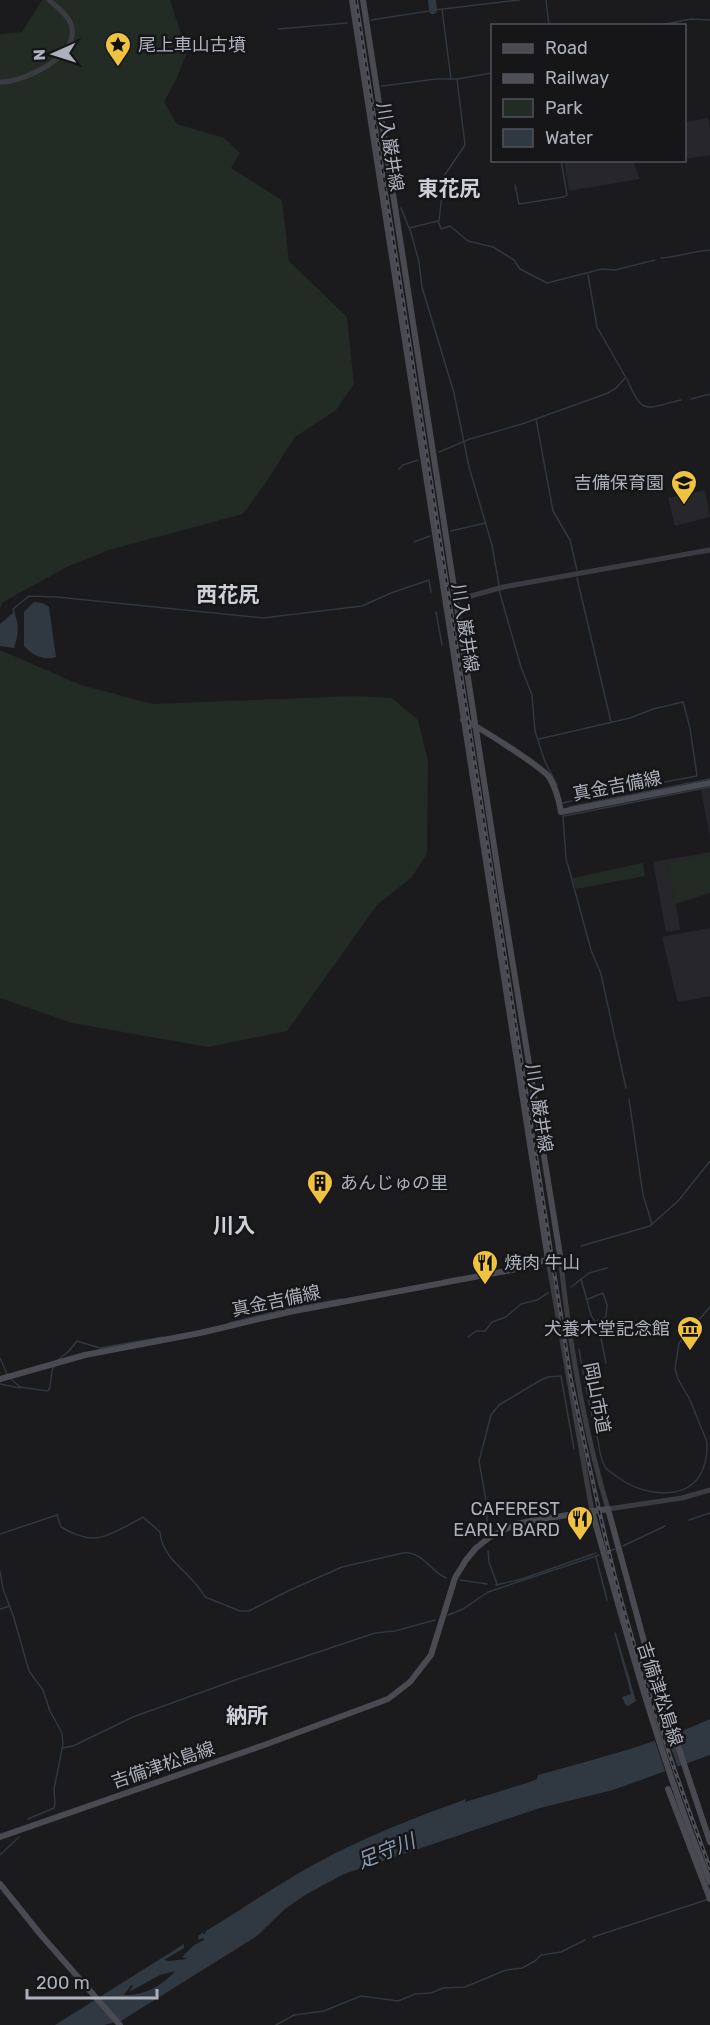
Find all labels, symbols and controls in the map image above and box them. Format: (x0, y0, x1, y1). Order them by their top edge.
north arrow (24, 24, 84, 84)
legend (491, 24, 686, 162)
place icon: 尾上車山古墳 (103, 30, 133, 68)
place label: 尾上車山古墳 (138, 34, 246, 56)
text: Road (545, 37, 588, 59)
text: N (30, 49, 49, 61)
text: Railway (545, 67, 609, 89)
text: Park (545, 97, 583, 119)
street label: 川入巌井線 (372, 101, 408, 193)
text: Water (545, 127, 593, 149)
district label: 東花尻 (418, 176, 481, 201)
school or university icon: 吉備保育園 (669, 468, 699, 506)
place label: 吉備保育園 (574, 472, 664, 494)
district label: 西花尻 (197, 582, 260, 607)
street label: 川入巌井線 (447, 582, 483, 674)
street label: 真金吉備線 (571, 767, 663, 805)
street label: 川入巌井線 (521, 1062, 557, 1154)
building icon: あんじゅの里 (305, 1168, 335, 1206)
place label: あんじゅの里 (340, 1172, 448, 1194)
district label: 川入 (213, 1213, 255, 1238)
restaurant icon: 焼肉 牛山 (470, 1248, 500, 1286)
place label: 焼肉 牛山 (504, 1252, 580, 1274)
street label: 真金吉備線 (230, 1281, 322, 1321)
museum icon: 犬養木堂記念館 (675, 1314, 705, 1352)
place label: 犬養木堂記念館 (544, 1318, 670, 1340)
street label: 岡山市道 (579, 1361, 615, 1435)
place label: CAFEREST EARLY BARD (453, 1498, 560, 1541)
restaurant icon: CAFEREST EARLY BARD (565, 1504, 595, 1542)
street label: 吉備津松島線 (633, 1639, 687, 1749)
district label: 納所 (226, 1703, 268, 1728)
street label: 吉備津松島線 (108, 1737, 218, 1793)
water label: 足守川 (354, 1828, 420, 1873)
scale bar (27, 1962, 158, 2000)
text: 200 m (36, 1972, 90, 1994)

